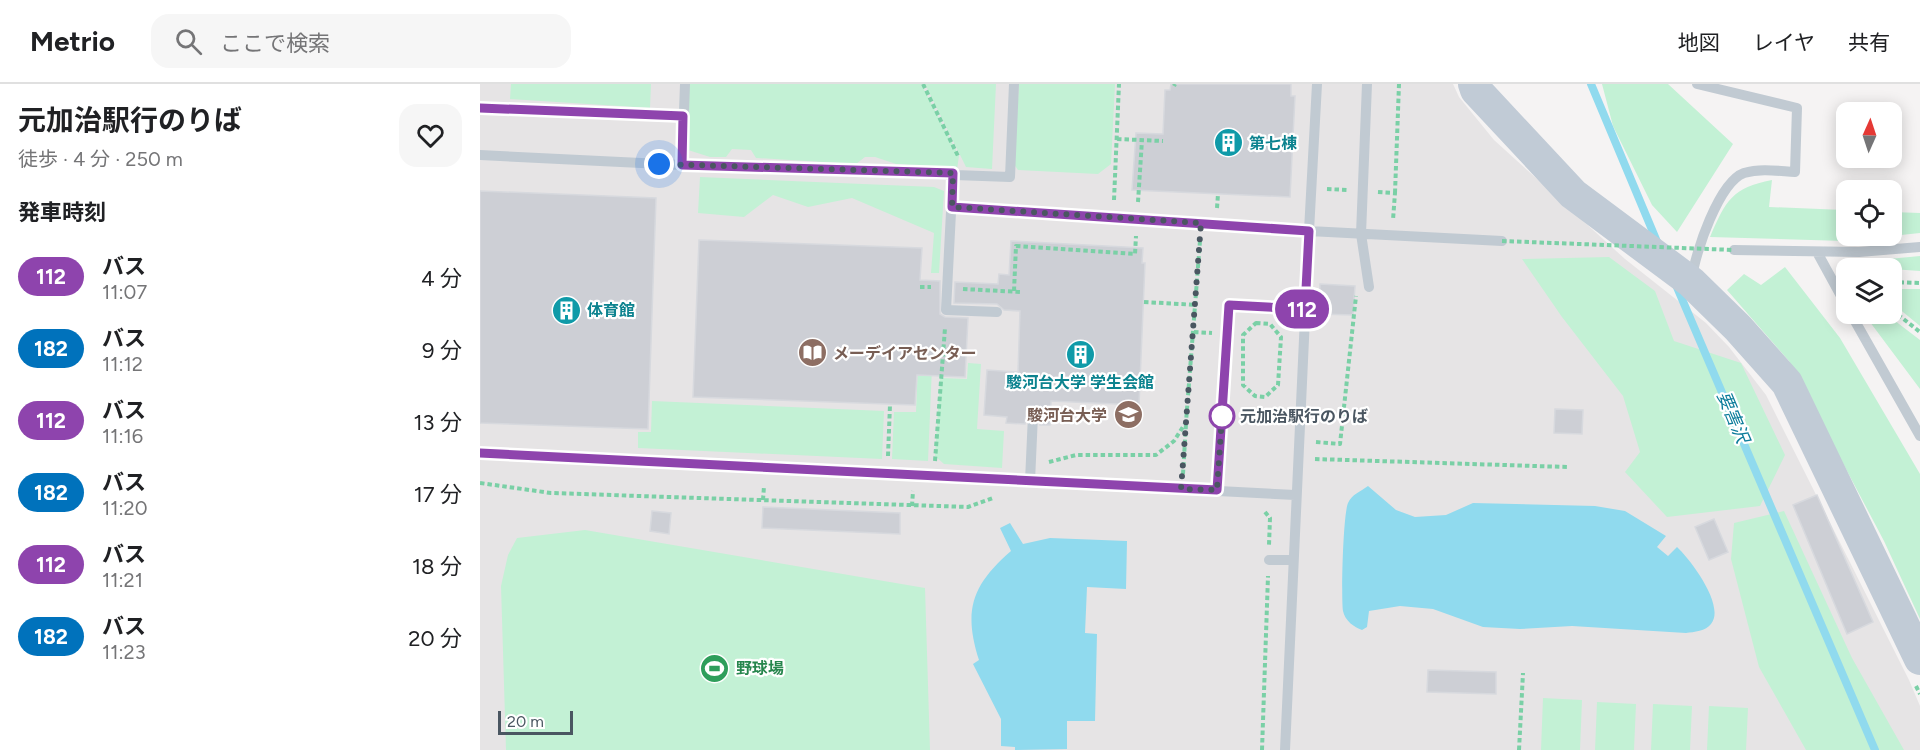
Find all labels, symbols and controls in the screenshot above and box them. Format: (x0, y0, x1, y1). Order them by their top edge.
search box (151, 14, 571, 68)
text: Metrio (30, 24, 115, 58)
icon: search (172, 25, 205, 58)
text: ここで検索 (220, 30, 330, 57)
text: 地図 (1678, 30, 1720, 55)
text: レイヤ (1753, 30, 1815, 55)
text: 共有 (1848, 30, 1890, 55)
north arrow (1836, 102, 1902, 168)
map controls (1836, 102, 1902, 324)
text: 元加治駅行のりば (18, 103, 242, 137)
button: heart (399, 104, 462, 167)
building icon: 第七棟 (1212, 127, 1244, 159)
place label: 第七棟 (1249, 134, 1297, 153)
text: 徒歩 · 4 分 · 250 m (18, 147, 183, 171)
your location (644, 149, 674, 179)
button: locate (1836, 180, 1902, 246)
text: 発車時刻 (18, 199, 106, 226)
text: バス (102, 253, 146, 280)
button: layers (1836, 258, 1902, 324)
text: 112 (36, 264, 66, 289)
text: 4 分 (421, 265, 462, 292)
text: 11:07 (102, 280, 147, 304)
line badge: 112 (1268, 290, 1336, 328)
building icon: 体育館 (550, 294, 582, 326)
text: 112 (1287, 297, 1317, 322)
place label: 体育館 (587, 301, 635, 320)
text: バス (102, 325, 146, 352)
text: 182 (34, 336, 68, 361)
text: 9 分 (422, 337, 462, 364)
library icon: メーデイアセンター (796, 337, 828, 369)
building icon: 駿河台大学 学生会館 (1064, 338, 1096, 370)
place label: メーデイアセンター (833, 344, 977, 363)
text: 11:12 (102, 352, 143, 376)
place label: 駿河台大学 学生会館 (1006, 373, 1154, 392)
water label: 要害沢 (1712, 388, 1754, 448)
text: バス (102, 397, 146, 424)
school or university icon: 駿河台大学 (1112, 399, 1144, 431)
marker: 元加治駅行のりば (1209, 403, 1235, 429)
place label: 駿河台大学 (1027, 406, 1107, 425)
place label: 元加治駅行のりば (1240, 407, 1368, 426)
text: 112 (36, 408, 66, 433)
text: 13 分 (414, 409, 462, 436)
text: 11:16 (102, 424, 143, 448)
text: バス (102, 469, 146, 496)
text: 182 (34, 480, 68, 505)
text: 17 分 (414, 481, 462, 508)
text: 11:20 (102, 496, 148, 520)
text: バス (102, 541, 146, 568)
text: 112 (36, 552, 66, 577)
text: 18 分 (412, 553, 462, 580)
text: 11:21 (102, 568, 143, 592)
text: バス (102, 613, 146, 640)
text: 182 (34, 624, 68, 649)
text: 20 分 (408, 625, 462, 652)
text: 11:23 (102, 640, 146, 664)
sports icon: 野球場 (699, 652, 731, 684)
place label: 野球場 (736, 659, 784, 678)
scale bar (498, 708, 573, 736)
text: 20 m (507, 712, 544, 731)

